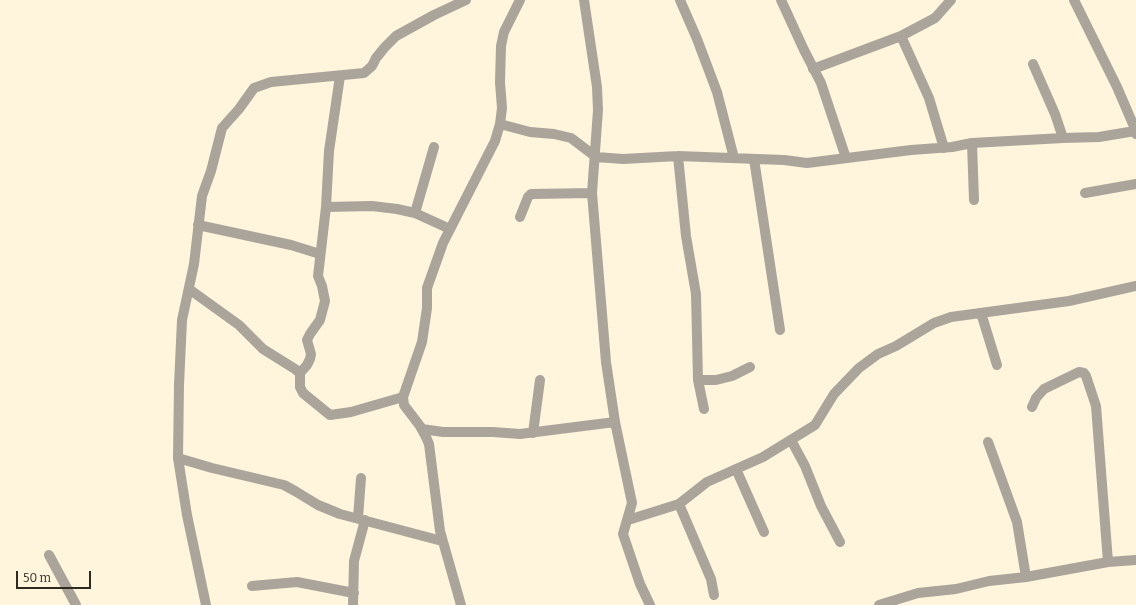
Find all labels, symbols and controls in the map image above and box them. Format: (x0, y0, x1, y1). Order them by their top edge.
scale bar (18, 563, 93, 589)
text: 50 m (23, 571, 51, 585)

